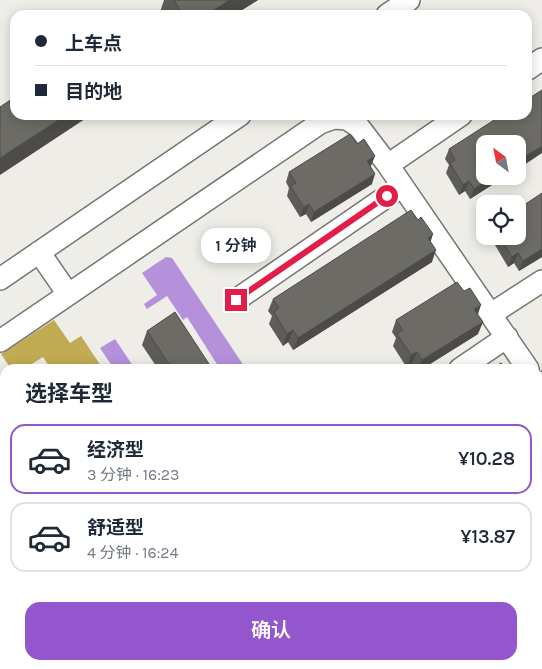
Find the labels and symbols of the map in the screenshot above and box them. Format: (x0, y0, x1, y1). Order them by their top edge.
north arrow (476, 135, 526, 185)
route start (376, 185, 398, 207)
callout: 1 分钟 (201, 228, 271, 262)
route end (225, 289, 247, 311)

